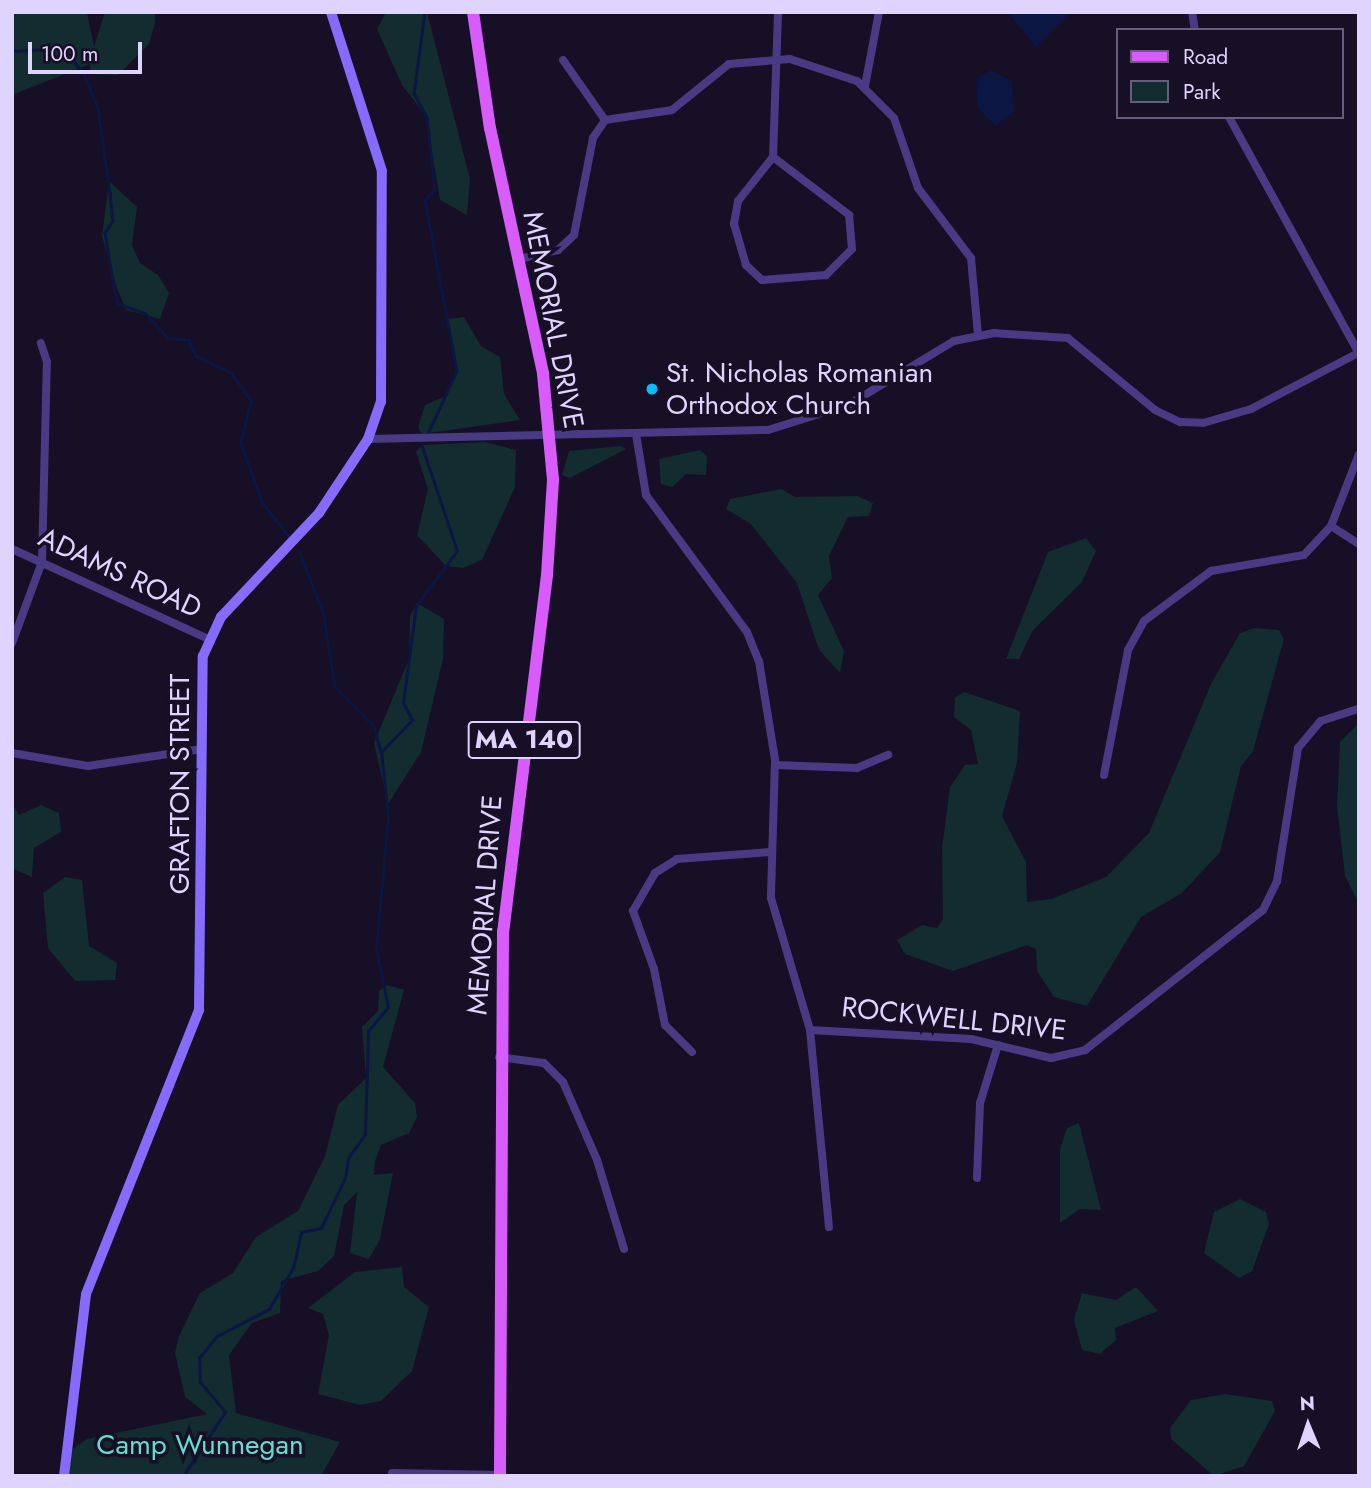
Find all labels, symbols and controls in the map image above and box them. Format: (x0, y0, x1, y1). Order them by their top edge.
scale bar (32, 28, 145, 72)
legend (1116, 28, 1343, 119)
text: 100 m (41, 39, 98, 69)
text: Road (1183, 42, 1228, 72)
text: Park (1183, 77, 1220, 107)
street label: MEMORIAL DRIVE (515, 209, 591, 431)
place label: St. Nicholas Romanian Orthodox Church (666, 356, 933, 422)
marker: St. Nicholas Romanian Orthodox Church (644, 381, 660, 397)
street label: ADAMS ROAD (33, 521, 207, 625)
street label: GRAFTON STREET (163, 674, 197, 894)
road number: MA 140 (466, 718, 582, 762)
street label: MEMORIAL DRIVE (461, 794, 509, 1016)
street label: ROCKWELL DRIVE (840, 990, 1068, 1048)
north arrow (1273, 1390, 1343, 1460)
text: N (1299, 1390, 1315, 1417)
park label: Camp Wunnegan (96, 1428, 304, 1462)

